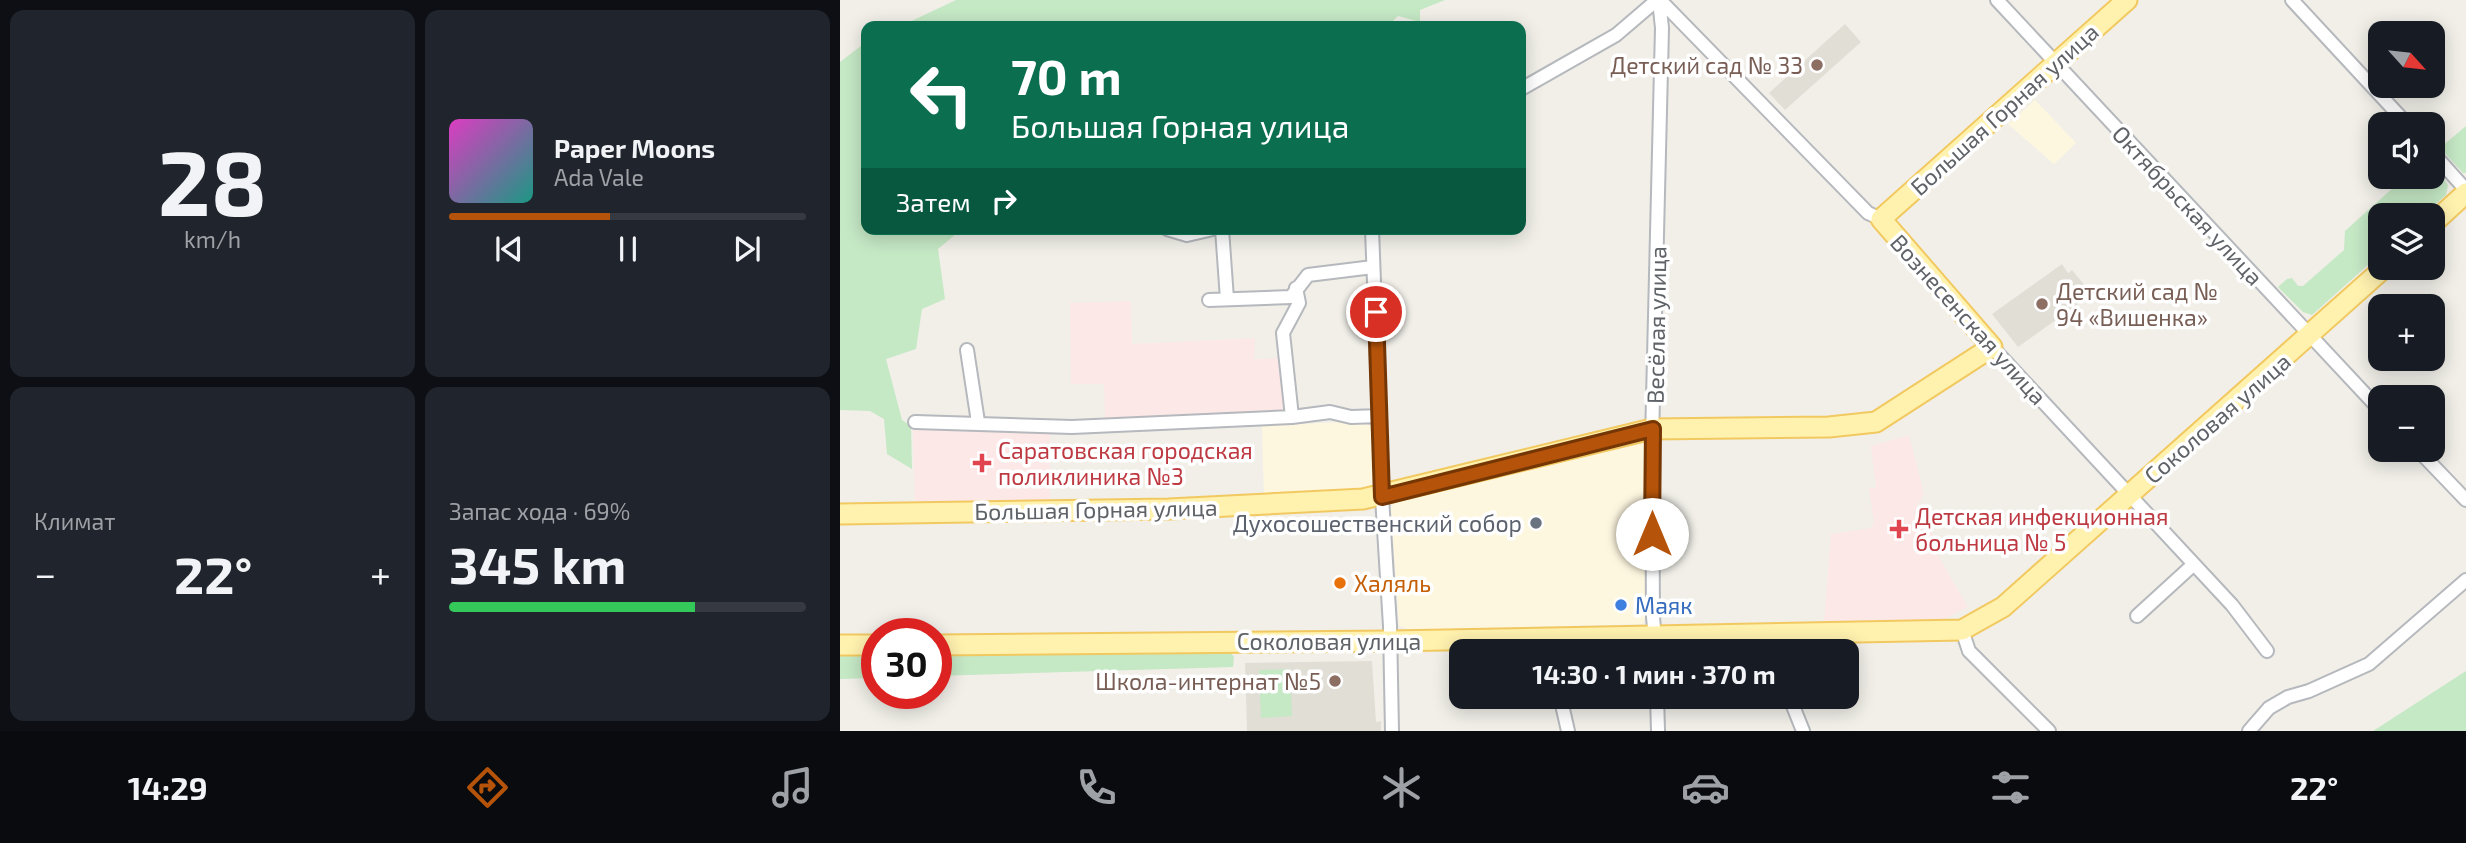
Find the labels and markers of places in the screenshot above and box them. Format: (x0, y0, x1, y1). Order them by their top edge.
place label: Детский сад № 33 (1610, 51, 1803, 79)
marker: Детский сад № 33 (1809, 57, 1825, 73)
place label: Детский сад № 94 «Вишенка» (2056, 277, 2218, 331)
pin (1346, 282, 1406, 342)
marker: Детский сад № 94 «Вишенка» (2034, 296, 2050, 312)
place label: Саратовская городская поликлиника №3 (998, 436, 1253, 490)
marker: Саратовская городская поликлиника №3 (972, 453, 992, 473)
place label: Детская инфекционная больница № 5 (1915, 502, 2168, 556)
place label: Духосошественский собор (1233, 509, 1522, 538)
marker: Духосошественский собор (1528, 515, 1544, 531)
marker: Детская инфекционная больница № 5 (1889, 519, 1909, 539)
place label: Халяль (1354, 569, 1431, 597)
marker: Халяль (1332, 575, 1348, 591)
place label: Маяк (1635, 591, 1693, 619)
marker: Маяк (1613, 597, 1629, 613)
place label: Школа-интернат №5 (1095, 667, 1321, 695)
marker: Школа-интернат №5 (1327, 673, 1343, 689)

